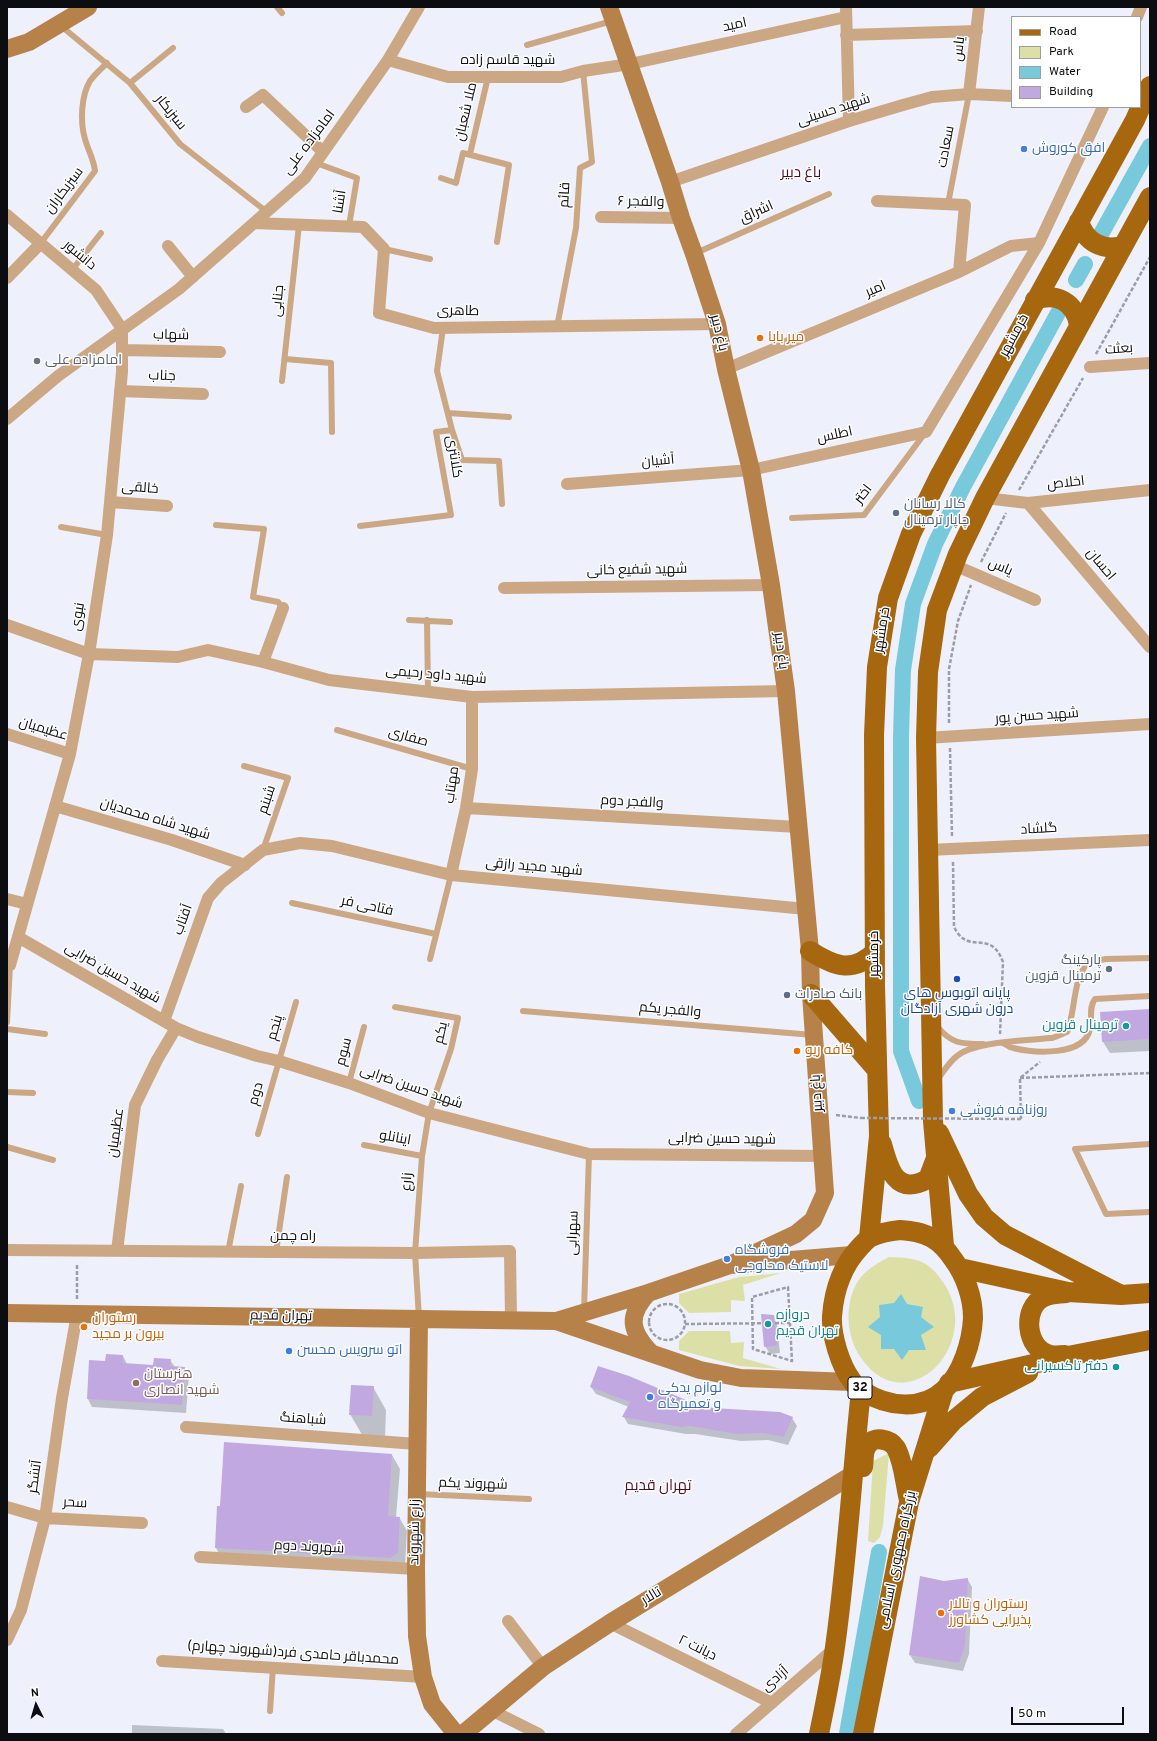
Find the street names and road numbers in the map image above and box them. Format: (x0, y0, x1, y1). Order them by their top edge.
street label: امید (721, 15, 749, 37)
street label: یاس (950, 36, 970, 62)
street label: شهید قاسم زاده (461, 53, 555, 69)
street label: ملا شعبان (452, 81, 482, 143)
street label: شهید حسینی (795, 91, 873, 131)
street label: سبزیکار (151, 92, 189, 134)
street label: امامزاده علی (280, 107, 340, 179)
street label: سعادت (935, 125, 959, 169)
street label: سبزیکاران (42, 164, 88, 218)
street label: قائم (557, 182, 575, 208)
street label: آشنا (331, 189, 351, 215)
street label: والفجر ۶ (617, 194, 665, 212)
street label: اشراق (738, 198, 776, 228)
street label: دانشور (59, 237, 99, 275)
street label: امیر (863, 278, 889, 302)
street label: جنابی (269, 284, 289, 318)
street label: طاهری (437, 303, 479, 321)
street label: خرمشهر (997, 312, 1033, 360)
street label: باغ دبیر (705, 313, 731, 353)
street label: شهاب (153, 327, 189, 345)
street label: بعثت (1104, 341, 1134, 359)
street label: جناب (148, 368, 176, 386)
street label: اطلس (816, 424, 854, 448)
street label: کلانتری (441, 435, 465, 479)
street label: آشیان (641, 452, 675, 472)
street label: اخلاص (1046, 474, 1086, 494)
street label: خالقی (121, 479, 159, 499)
street label: اختر (851, 482, 877, 508)
street label: احسان (1082, 545, 1118, 585)
street label: یاس (985, 555, 1015, 581)
street label: شهید شفیع خانی (587, 562, 687, 580)
street label: نبوی (68, 602, 90, 632)
street label: خرمشهر (871, 606, 895, 654)
street label: باغ دبیر (769, 631, 791, 671)
street label: شهید داود رحیمی (385, 663, 487, 689)
street label: شهید حسن پور (995, 706, 1079, 728)
street label: عظیمیان (17, 715, 69, 745)
street label: صفاری (386, 724, 430, 752)
street label: مهتاب (442, 765, 464, 805)
street label: شبنم (255, 784, 281, 816)
street label: والفجر دوم (600, 793, 664, 813)
street label: شهید شاه محمدیان (98, 795, 212, 845)
street label: گلشاد (1020, 821, 1058, 839)
street label: شهید مجید رازقی (485, 855, 583, 881)
street label: فتاحی فر (339, 893, 395, 921)
street label: آفتاب (171, 902, 197, 938)
street label: خرمشهر (867, 931, 883, 977)
street label: شهید حسین ضرابی (61, 940, 163, 1008)
street label: والفجر یکم (638, 1000, 702, 1022)
street label: پنجم (264, 1013, 288, 1043)
street label: یکم (431, 1020, 453, 1046)
street label: سوم (333, 1036, 357, 1068)
street label: شهید حسین ضرابی (357, 1063, 465, 1113)
street label: باغ دبیر (808, 1074, 828, 1112)
street label: دوم (246, 1081, 268, 1107)
street label: عظیمیان (105, 1107, 129, 1159)
street label: اینانلو (378, 1128, 412, 1150)
street label: شهید حسین ضرابی (668, 1131, 776, 1149)
street label: زارع (399, 1172, 417, 1192)
street label: سهرابی (565, 1210, 583, 1256)
street label: راه چمن (270, 1229, 316, 1245)
street label: تهران قدیم (250, 1308, 312, 1326)
road number: 32 (848, 1377, 872, 1399)
street label: شباهنگ (279, 1410, 327, 1430)
street label: آتشگر (25, 1459, 47, 1495)
street label: شهروند یکم (438, 1475, 508, 1495)
street label: بزرگراه جمهوری اسلامی (875, 1489, 921, 1631)
street label: سحر (62, 1495, 88, 1513)
street label: زارع شهروند (407, 1499, 425, 1565)
street label: شهروند دوم (273, 1538, 345, 1558)
street label: تالار (639, 1585, 665, 1609)
street label: دیانت ۲ (675, 1633, 719, 1665)
street label: محمدباقر حامدی فرد(شهروند چهارم) (187, 1638, 399, 1670)
street label: آزادی (759, 1664, 793, 1696)

